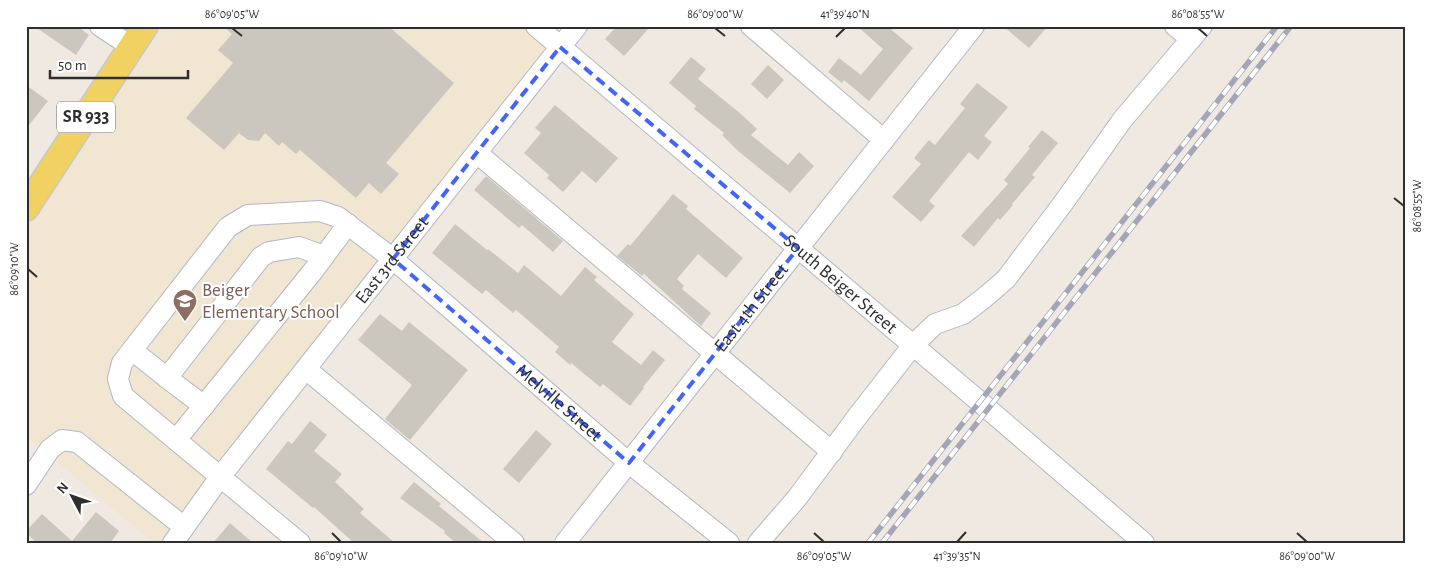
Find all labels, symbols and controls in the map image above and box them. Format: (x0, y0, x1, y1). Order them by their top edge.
text: 86°09'05"W (205, 8, 259, 20)
text: 86°09'00"W (687, 8, 743, 20)
text: 41°39'40"N (820, 8, 870, 20)
text: 86°08'55"W (1171, 8, 1225, 20)
scale bar (50, 48, 188, 80)
text: 50 m (58, 58, 87, 73)
road number: SR 933 (57, 101, 115, 132)
text: 86°08'55"W (1411, 179, 1423, 233)
street label: East 3rd Street (352, 213, 432, 307)
street label: South Beiger Street (780, 231, 901, 337)
text: 86°09'10"W (8, 242, 20, 296)
street label: East 4th Street (711, 260, 792, 355)
place label: Beiger Elementary School (202, 281, 340, 322)
school or university icon: Beiger Elementary School (172, 288, 198, 322)
street label: Melville Street (513, 361, 606, 445)
north arrow (48, 472, 98, 522)
text: N (54, 480, 71, 496)
text: 86°09'10"W (314, 550, 368, 562)
text: 86°09'05"W (797, 550, 851, 562)
text: 41°39'35"N (933, 550, 981, 562)
text: 86°09'00"W (1279, 550, 1335, 562)

